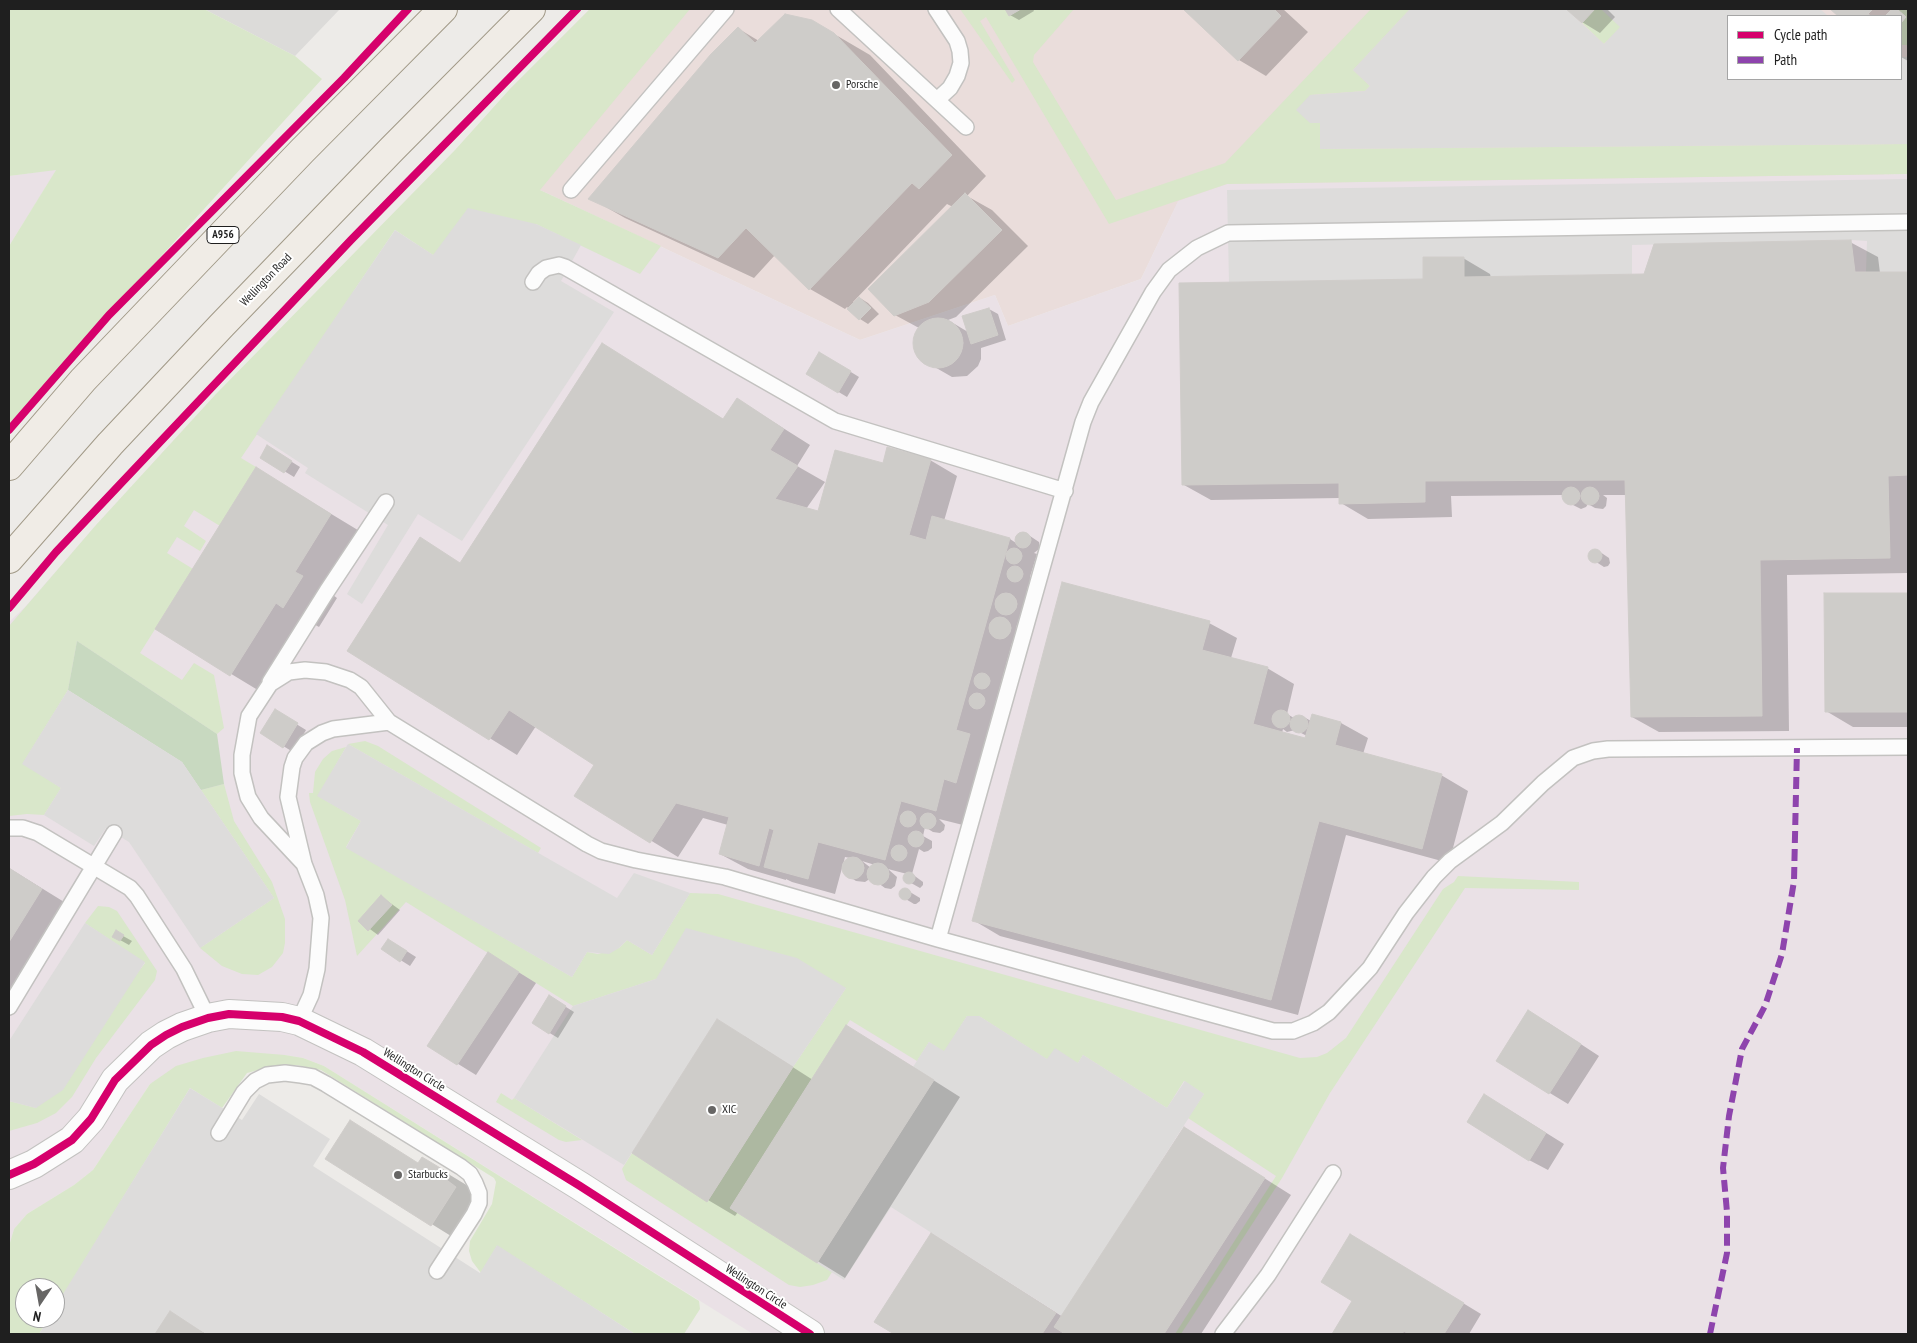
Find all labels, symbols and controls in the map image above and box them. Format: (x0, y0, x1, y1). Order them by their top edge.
legend (1727, 15, 1902, 80)
text: Cycle path (1774, 25, 1827, 44)
text: Path (1774, 50, 1797, 69)
place label: Porsche (846, 78, 878, 92)
marker: Porsche (830, 79, 842, 91)
road number: A956 (207, 226, 239, 244)
street label: Wellington Road (237, 251, 295, 309)
street label: Wellington Circle (380, 1045, 448, 1095)
place label: XIC (722, 1103, 736, 1117)
marker: XIC (706, 1104, 718, 1116)
place label: Starbucks (408, 1168, 448, 1182)
marker: Starbucks (392, 1169, 404, 1181)
street label: Wellington Circle (722, 1262, 790, 1312)
north arrow (15, 1278, 65, 1328)
text: N (32, 1307, 43, 1326)

